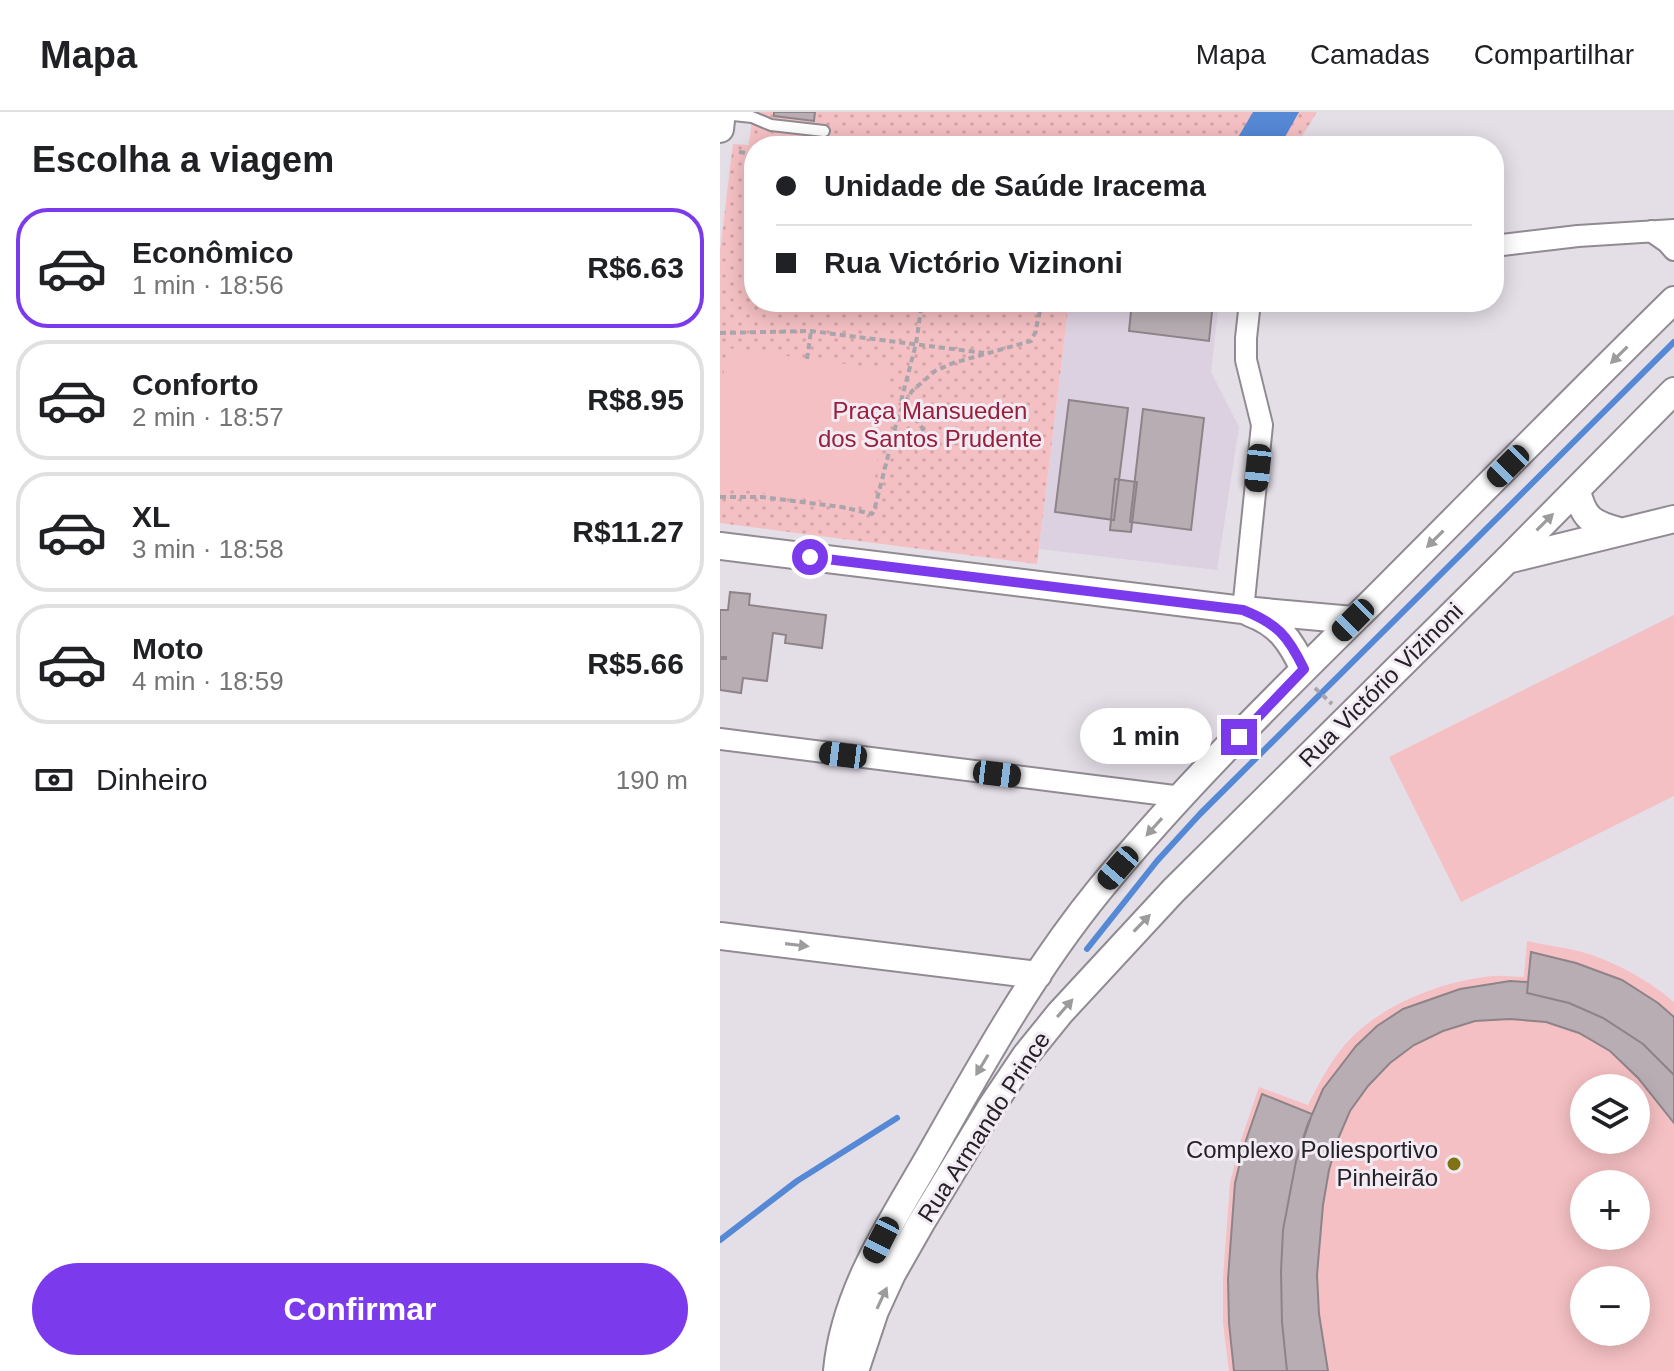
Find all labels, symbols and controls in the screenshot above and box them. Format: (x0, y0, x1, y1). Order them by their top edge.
text: Mapa (40, 34, 137, 76)
text: Mapa (1196, 39, 1266, 70)
text: Camadas (1310, 39, 1430, 70)
text: Compartilhar (1474, 39, 1634, 70)
text: Escolha a viagem (32, 139, 334, 180)
text: Unidade de Saúde Iracema (824, 169, 1206, 202)
icon: car (36, 232, 108, 304)
text: Econômico (132, 236, 294, 269)
text: Rua Victório Vizinoni (824, 246, 1123, 279)
text: R$6.63 (587, 251, 684, 284)
text: 1 min · 18:56 (132, 270, 284, 300)
one-way arrow (1610, 345, 1629, 364)
icon: car (36, 364, 108, 436)
text: Conforto (132, 368, 259, 401)
text: R$8.95 (587, 383, 684, 416)
park label: Praça Mansueden dos Santos Prudente (818, 397, 1042, 452)
text: 2 min · 18:57 (132, 402, 284, 432)
car (1483, 441, 1533, 491)
car (1244, 443, 1272, 493)
icon: car (36, 496, 108, 568)
text: XL (132, 500, 170, 533)
one-way arrow (1535, 513, 1554, 532)
text: R$11.27 (572, 515, 684, 548)
one-way arrow (1426, 529, 1445, 548)
text: 3 min · 18:58 (132, 534, 284, 564)
route start (792, 539, 828, 575)
car (1328, 595, 1378, 645)
street label: Rua Victório Vizinoni (1293, 597, 1468, 772)
icon: car (36, 628, 108, 700)
text: Moto (132, 632, 204, 665)
text: R$5.66 (587, 647, 684, 680)
text: 4 min · 18:59 (132, 666, 284, 696)
callout: 1 min (1079, 709, 1211, 765)
route end (1221, 719, 1257, 755)
text: 1 min (1112, 721, 1180, 751)
car (818, 740, 868, 770)
icon: cash (32, 758, 76, 802)
car (972, 759, 1022, 789)
text: Dinheiro (96, 763, 208, 796)
text: 190 m (616, 765, 688, 795)
one-way arrow (1145, 818, 1163, 837)
car (1093, 842, 1143, 894)
one-way arrow (1133, 914, 1151, 933)
one-way arrow (785, 939, 810, 952)
one-way arrow (1056, 998, 1073, 1018)
street label: Rua Armando Prince (912, 1027, 1055, 1227)
one-way arrow (975, 1054, 989, 1076)
map controls (1570, 1074, 1650, 1346)
button: layers (1570, 1074, 1650, 1154)
place label: Complexo Poliesportivo Pinheirão (1186, 1136, 1438, 1191)
marker: Complexo Poliesportivo Pinheirão (1445, 1155, 1463, 1173)
button: + (1570, 1170, 1650, 1250)
car (859, 1213, 903, 1267)
button: Confirmar (32, 1263, 688, 1355)
button: − (1570, 1266, 1650, 1346)
one-way arrow (875, 1286, 888, 1309)

